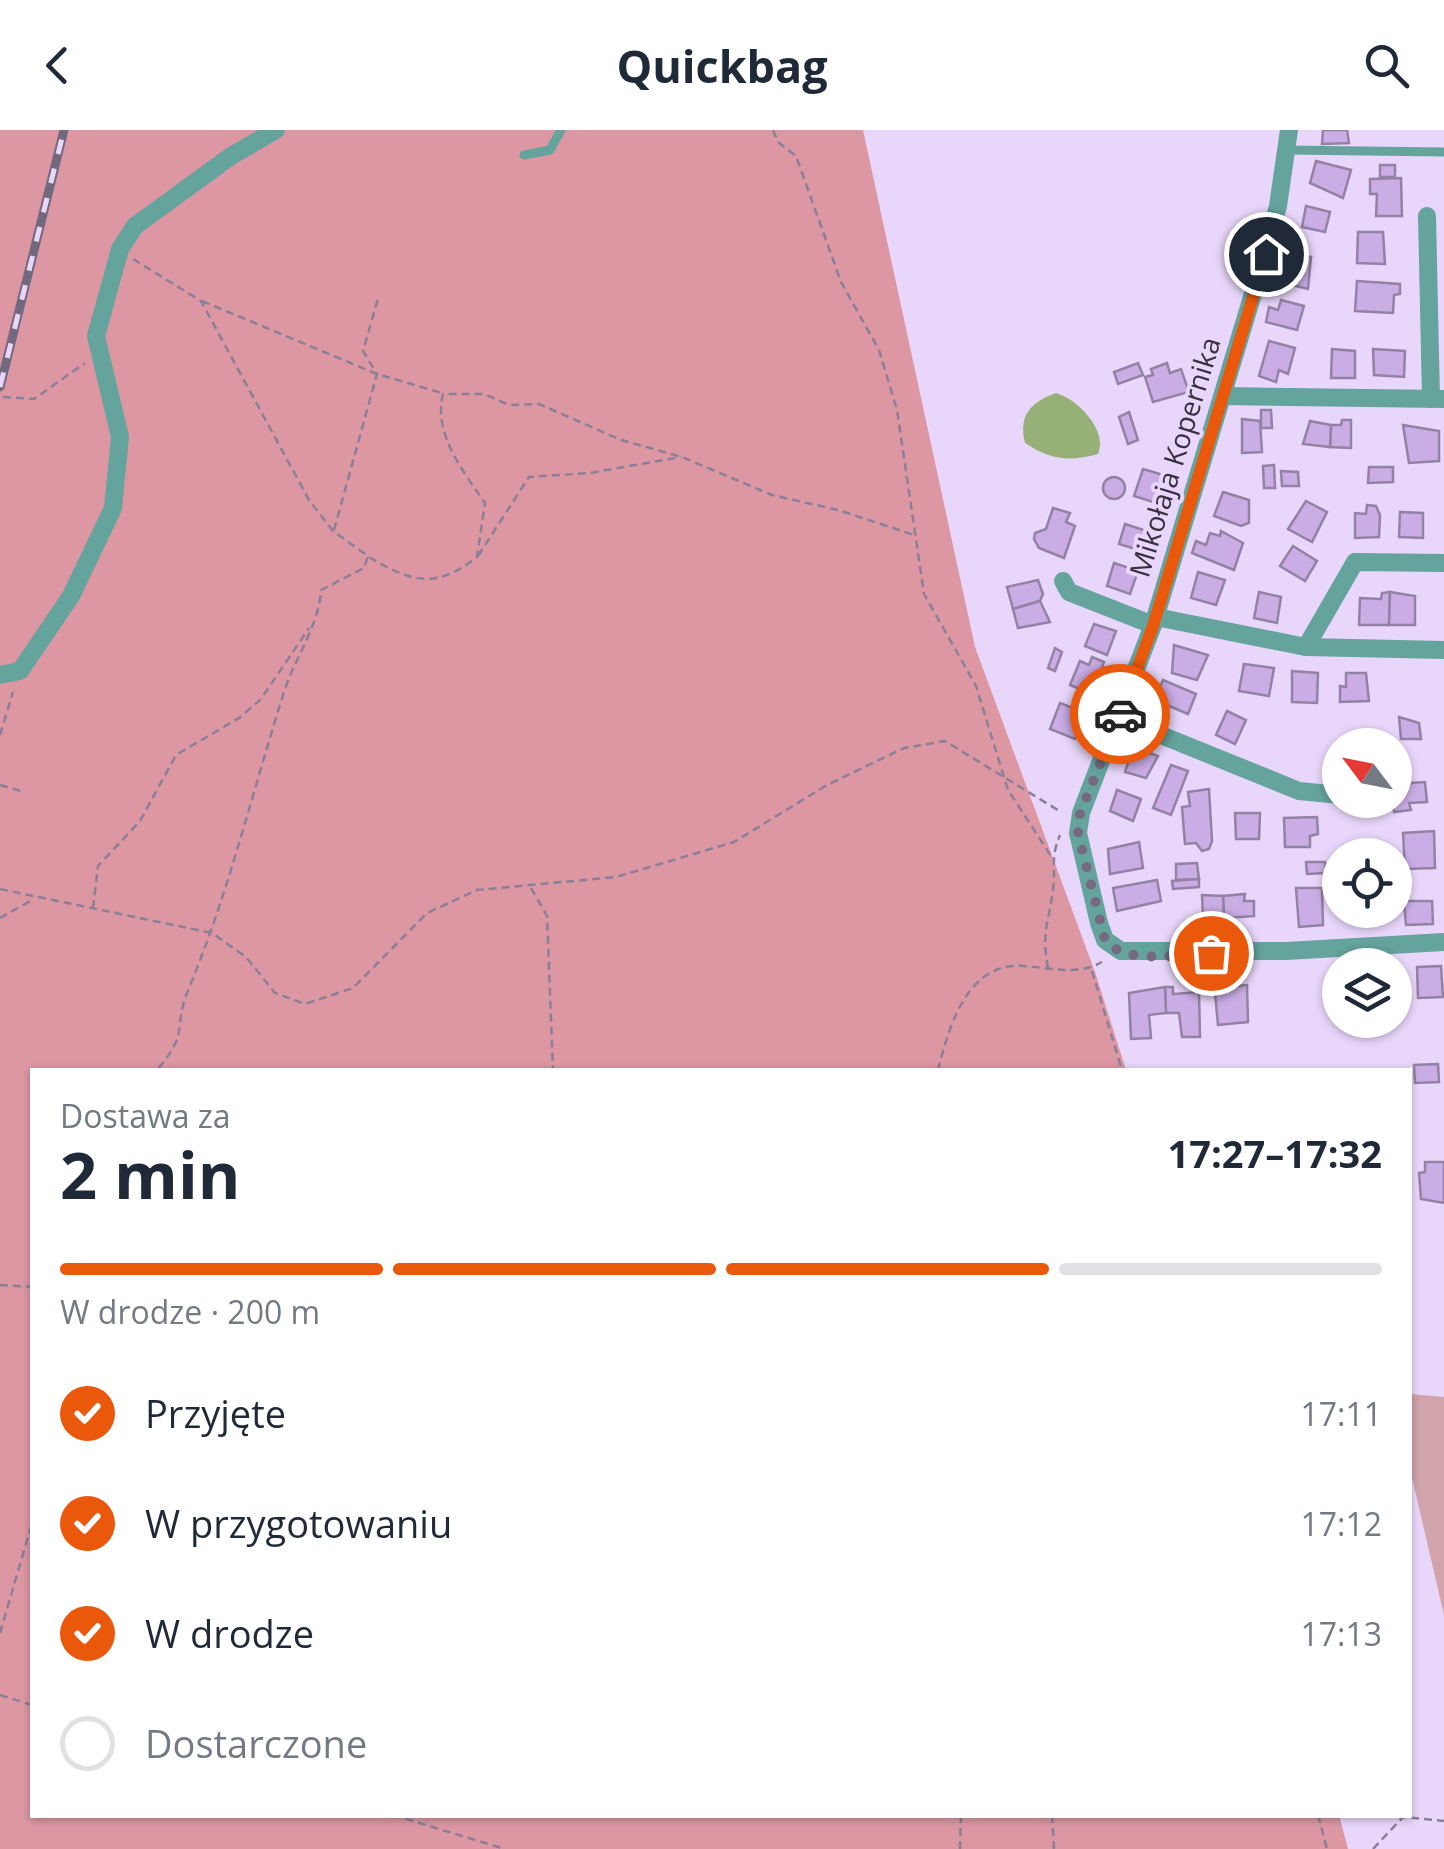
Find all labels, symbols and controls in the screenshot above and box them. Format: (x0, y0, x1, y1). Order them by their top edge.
text: Quickbag (616, 35, 828, 96)
icon: back (30, 38, 85, 93)
icon: search (1359, 38, 1414, 93)
pin (1224, 212, 1309, 297)
icon: home (1239, 227, 1294, 282)
street label: Mikołaja Kopernika (1119, 332, 1229, 581)
courier (1070, 664, 1170, 764)
icon: car (1093, 687, 1148, 742)
north arrow (1322, 728, 1412, 818)
map controls (1322, 728, 1412, 1038)
button: locate (1322, 838, 1412, 928)
pin (1169, 911, 1254, 996)
icon: bag (1184, 926, 1239, 981)
button: layers (1322, 948, 1412, 1038)
text: Dostawa za (60, 1094, 231, 1137)
text: 17:27–17:32 (1168, 1127, 1382, 1179)
text: 2 min (60, 1130, 240, 1218)
text: W drodze · 200 m (60, 1290, 320, 1333)
icon: check (60, 1386, 115, 1441)
text: Przyjęte (145, 1387, 286, 1439)
text: 17:11 (1300, 1392, 1382, 1435)
icon: check (60, 1496, 115, 1551)
text: W przygotowaniu (145, 1497, 452, 1549)
text: 17:12 (1300, 1502, 1382, 1545)
icon: check (60, 1606, 115, 1661)
text: W drodze (145, 1607, 314, 1659)
text: 17:13 (1300, 1612, 1382, 1655)
text: Dostarczone (145, 1717, 367, 1769)

